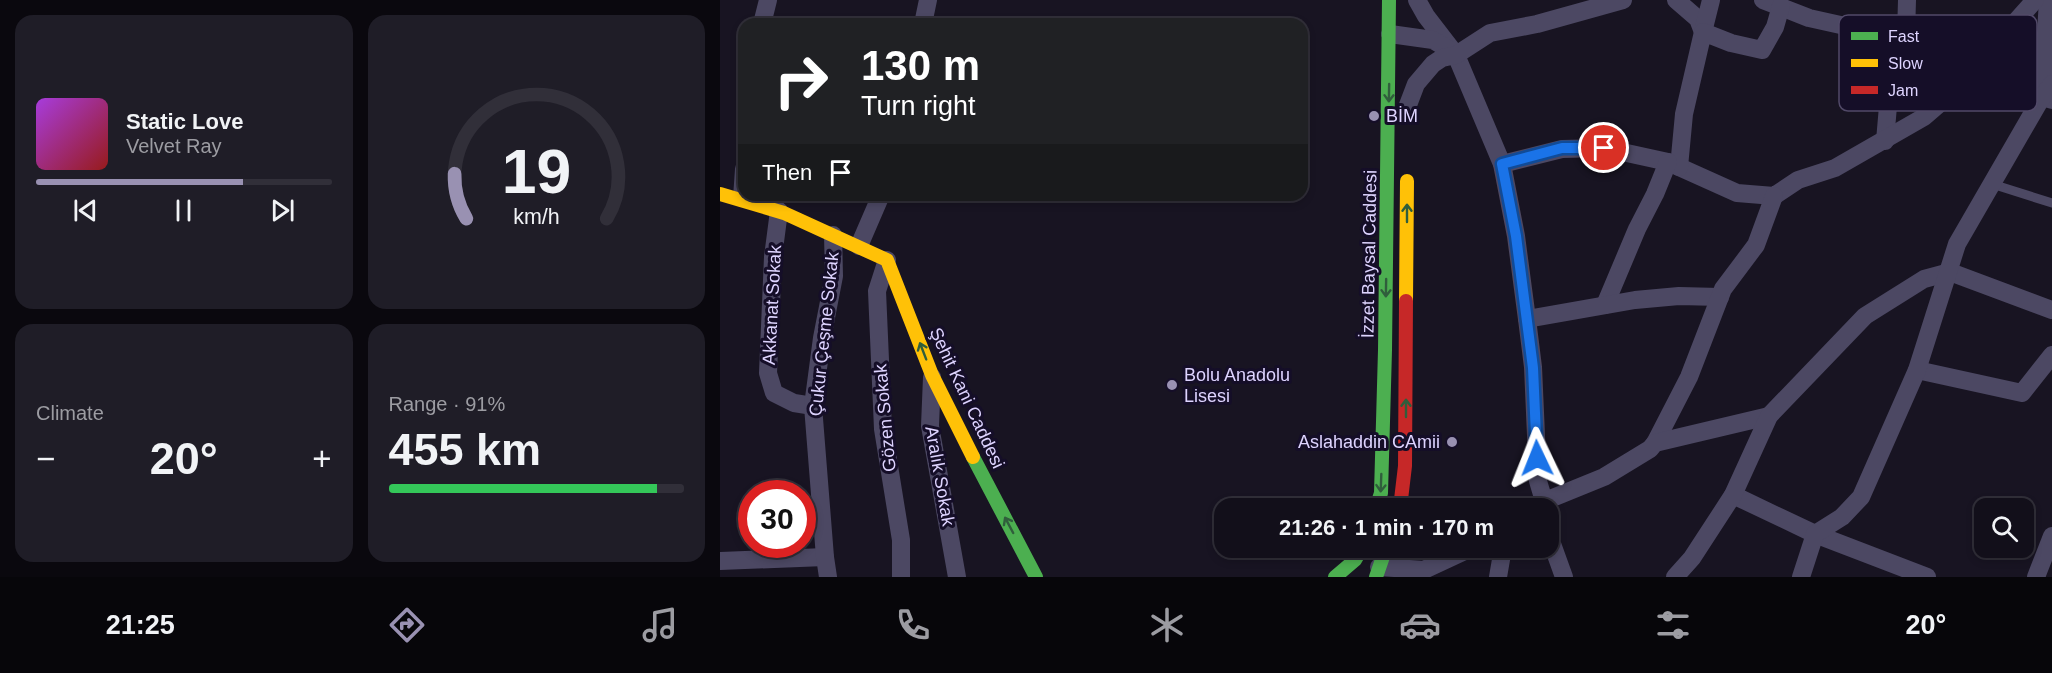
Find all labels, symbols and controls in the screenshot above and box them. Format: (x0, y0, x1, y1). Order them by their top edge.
legend (1839, 15, 2037, 111)
text: Fast (1888, 28, 1920, 45)
icon: right (762, 42, 840, 120)
text: 130 m (861, 42, 980, 89)
text: Slow (1888, 55, 1923, 72)
one-way arrow (1383, 82, 1395, 102)
text: Jam (1888, 82, 1918, 99)
text: Turn right (861, 91, 976, 121)
place label: BİM (1386, 106, 1418, 126)
text: Static Love (126, 109, 243, 134)
marker: BİM (1367, 109, 1381, 123)
pin (1578, 122, 1629, 173)
icon: arrive (1587, 131, 1620, 164)
text: Velvet Ray (126, 135, 222, 157)
text: 19 (502, 137, 571, 206)
icon: arrive (824, 156, 857, 189)
text: Then (762, 160, 812, 185)
street label: İzzet Baysal Caddesi (1358, 170, 1380, 338)
icon: previous (69, 194, 102, 227)
icon: pause (167, 194, 200, 227)
icon: next (266, 194, 299, 227)
one-way arrow (1401, 204, 1413, 224)
text: km/h (513, 206, 559, 230)
street label: Akkanat Sokak (759, 244, 785, 365)
street label: Çukur Çeşme Sokak (805, 250, 843, 417)
one-way arrow (1380, 277, 1392, 297)
street label: Şehit Kani Caddesi (926, 324, 1008, 472)
one-way arrow (916, 342, 927, 360)
street label: Gözen Sokak (870, 362, 900, 473)
place label: Bolu Anadolu Lisesi (1184, 365, 1290, 406)
marker: Bolu Anadolu Lisesi (1165, 378, 1179, 392)
text: Range · 91% (389, 393, 505, 415)
one-way arrow (1400, 399, 1412, 419)
text: Climate (36, 402, 104, 424)
text: 455 km (389, 424, 541, 475)
street label: Aralık Sokak (921, 425, 959, 528)
position arrow (1505, 426, 1569, 490)
place label: Aslahaddin CAmii (1298, 432, 1440, 452)
text: 20° (150, 433, 218, 484)
marker: Aslahaddin CAmii (1445, 435, 1459, 449)
text: − (36, 440, 55, 477)
text: + (312, 440, 332, 477)
one-way arrow (1375, 472, 1387, 492)
speed limit sign: 30 (738, 480, 816, 558)
map controls (1974, 498, 2034, 558)
button: search (1974, 498, 2034, 558)
text: 21:26 · 1 min · 170 m (1279, 515, 1494, 540)
one-way arrow (1003, 517, 1014, 535)
icon: directions (386, 604, 428, 646)
icon: music (639, 604, 681, 646)
icon: phone (892, 604, 934, 646)
icon: climate (1146, 604, 1188, 646)
icon: car (1399, 604, 1441, 646)
icon: filters (1652, 604, 1694, 646)
text: 21:25 (106, 610, 175, 640)
text: 20° (1905, 610, 1946, 640)

